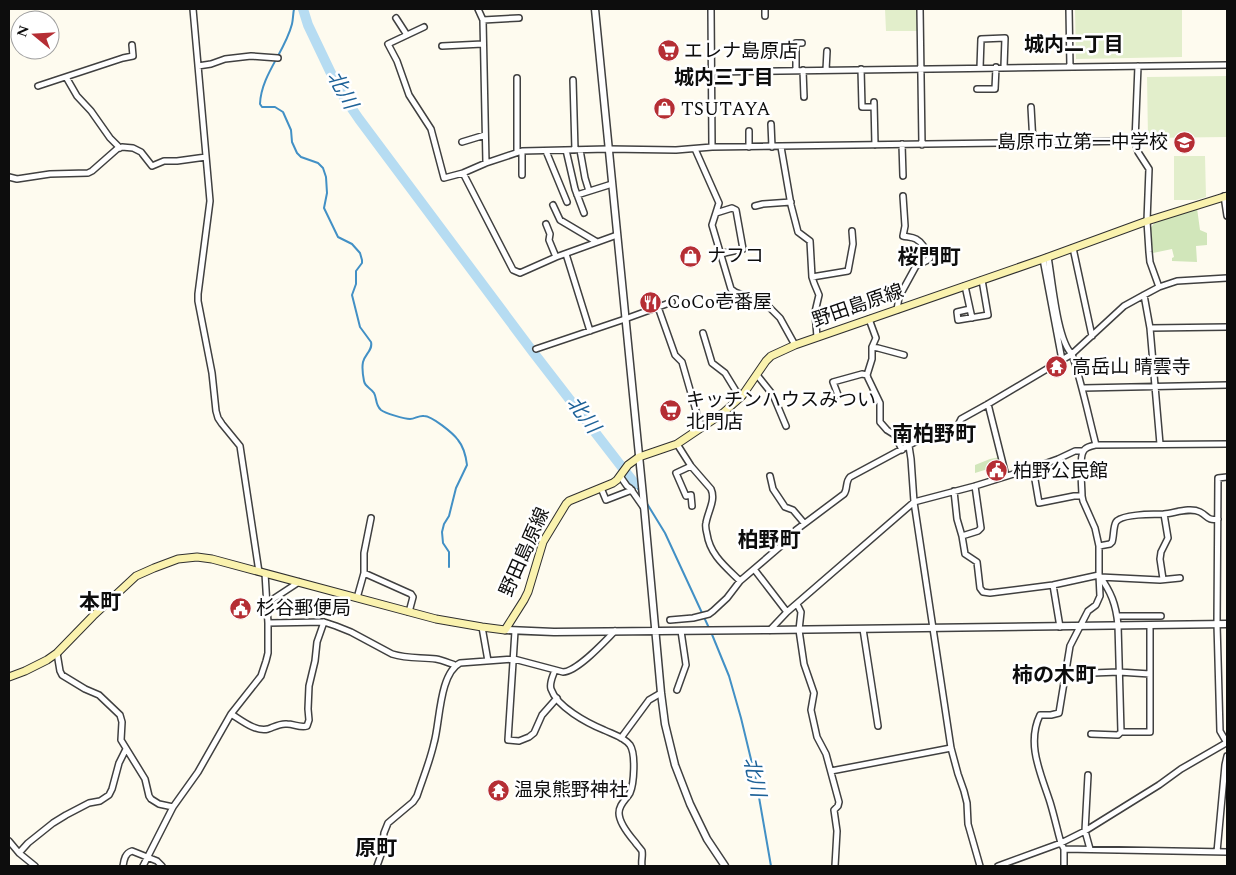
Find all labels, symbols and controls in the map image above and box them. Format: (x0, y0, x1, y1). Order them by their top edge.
north arrow (10, 10, 60, 60)
text: N (11, 22, 35, 40)
district label: 城内二丁目 (1024, 30, 1124, 60)
place label: エレナ島原店 (684, 37, 798, 66)
supermarket icon: エレナ島原店 (656, 39, 680, 63)
district label: 城内三丁目 (674, 63, 774, 93)
water label: 北川 (319, 65, 366, 117)
place label: TSUTAYA (681, 95, 771, 124)
shop icon: TSUTAYA (653, 97, 677, 121)
place label: 島原市立第一中学校 (997, 128, 1168, 157)
school or university icon: 島原市立第一中学校 (1172, 130, 1196, 154)
place label: ナフコ (707, 242, 764, 271)
district label: 桜門町 (898, 242, 961, 274)
shop icon: ナフコ (679, 244, 703, 268)
street label: 野田島原線 (808, 277, 908, 335)
place label: CoCo壱番屋 (667, 288, 772, 317)
restaurant icon: CoCo壱番屋 (639, 290, 663, 314)
place label: 高岳山 晴雲寺 (1072, 353, 1191, 382)
temple icon: 高岳山 晴雲寺 (1044, 355, 1068, 379)
place label: キッチンハウスみつい 北門店 (686, 386, 876, 437)
water label: 北川 (559, 390, 608, 442)
supermarket icon: キッチンハウスみつい 北門店 (658, 399, 682, 423)
district label: 南柏野町 (892, 419, 976, 451)
place label: 柏野公民館 (1013, 457, 1108, 486)
public building icon: 柏野公民館 (985, 459, 1009, 483)
street label: 野田島原線 (492, 503, 558, 601)
district label: 柏野町 (738, 525, 801, 557)
district label: 本町 (79, 587, 121, 619)
place label: 杉谷郵便局 (256, 594, 351, 623)
public building icon: 杉谷郵便局 (228, 596, 252, 620)
district label: 柿の木町 (1012, 660, 1096, 692)
water label: 北川 (735, 754, 773, 802)
place label: 温泉熊野神社 (514, 776, 628, 805)
temple icon: 温泉熊野神社 (486, 778, 510, 802)
district label: 原町 (355, 833, 397, 865)

